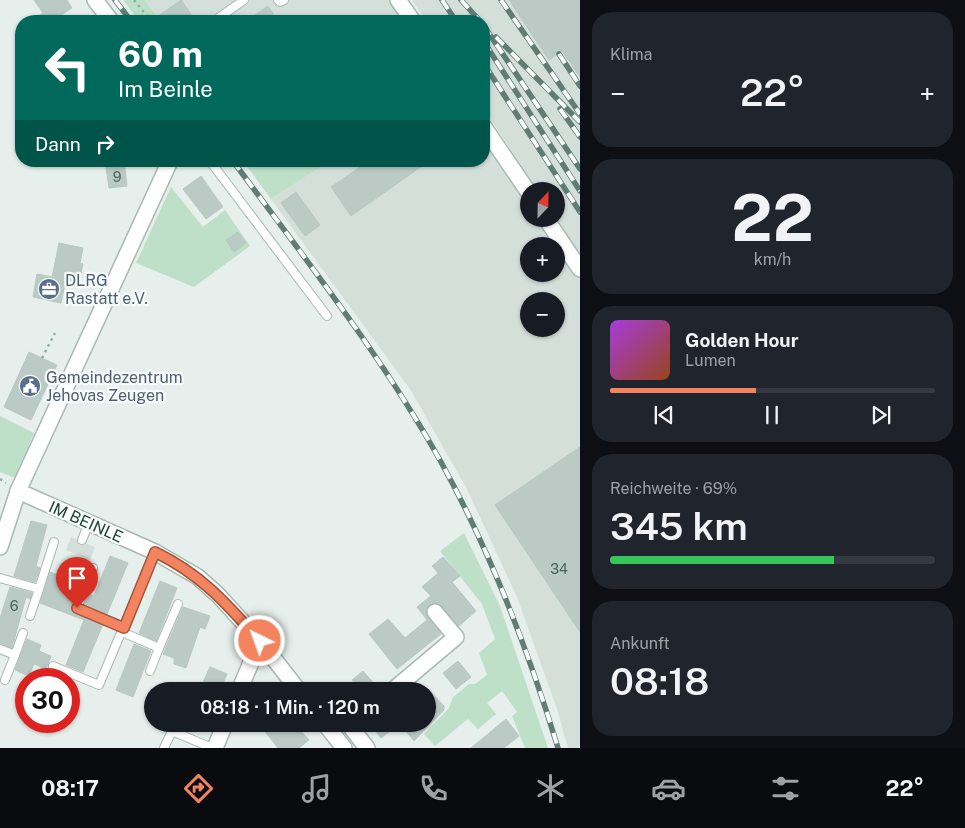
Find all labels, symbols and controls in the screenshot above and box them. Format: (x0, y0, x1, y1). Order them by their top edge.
text: 60 m (118, 34, 203, 75)
icon: left (35, 35, 100, 100)
text: Klima (610, 45, 652, 64)
text: 22° (740, 70, 805, 115)
text: Im Beinle (118, 76, 213, 102)
text: − (610, 77, 626, 110)
text: + (919, 77, 935, 110)
icon: right (91, 130, 119, 158)
text: Dann (35, 133, 81, 155)
house number: 9 (113, 169, 122, 185)
text: 22 (731, 179, 814, 256)
north arrow (520, 182, 565, 228)
map controls (520, 182, 565, 337)
button: + (520, 237, 565, 282)
text: km/h (754, 250, 791, 269)
place label: DLRG Rastatt e.V. (65, 271, 148, 308)
office icon: DLRG Rastatt e.V. (37, 277, 61, 301)
button: − (520, 292, 565, 337)
text: Golden Hour (685, 329, 799, 351)
text: Lumen (685, 351, 736, 370)
place label: Gemeindezentrum Jehovas Zeugen (46, 368, 183, 405)
public building icon: Gemeindezentrum Jehovas Zeugen (18, 374, 42, 398)
icon: previous (650, 401, 678, 429)
icon: pause (758, 401, 786, 429)
icon: next (867, 401, 895, 429)
text: Reichweite · 69% (610, 479, 737, 498)
street label: IM BEINLE (46, 497, 126, 547)
text: 345 km (610, 504, 748, 549)
pin (56, 557, 98, 608)
house number: 34 (550, 561, 568, 577)
icon: arrive (63, 564, 91, 592)
house number: 6 (10, 598, 19, 614)
position arrow (233, 614, 285, 666)
text: Ankunft (610, 634, 670, 653)
text: 08:18 (610, 659, 709, 704)
speed limit sign: 30 (15, 668, 80, 733)
text: 08:18 · 1 Min. · 120 m (200, 696, 380, 718)
icon: directions (181, 771, 216, 806)
icon: music (299, 771, 334, 806)
icon: phone (416, 771, 451, 806)
icon: climate (533, 771, 568, 806)
icon: car (651, 771, 686, 806)
icon: filters (768, 771, 803, 806)
text: 08:17 (41, 775, 99, 801)
text: 22° (885, 775, 924, 801)

